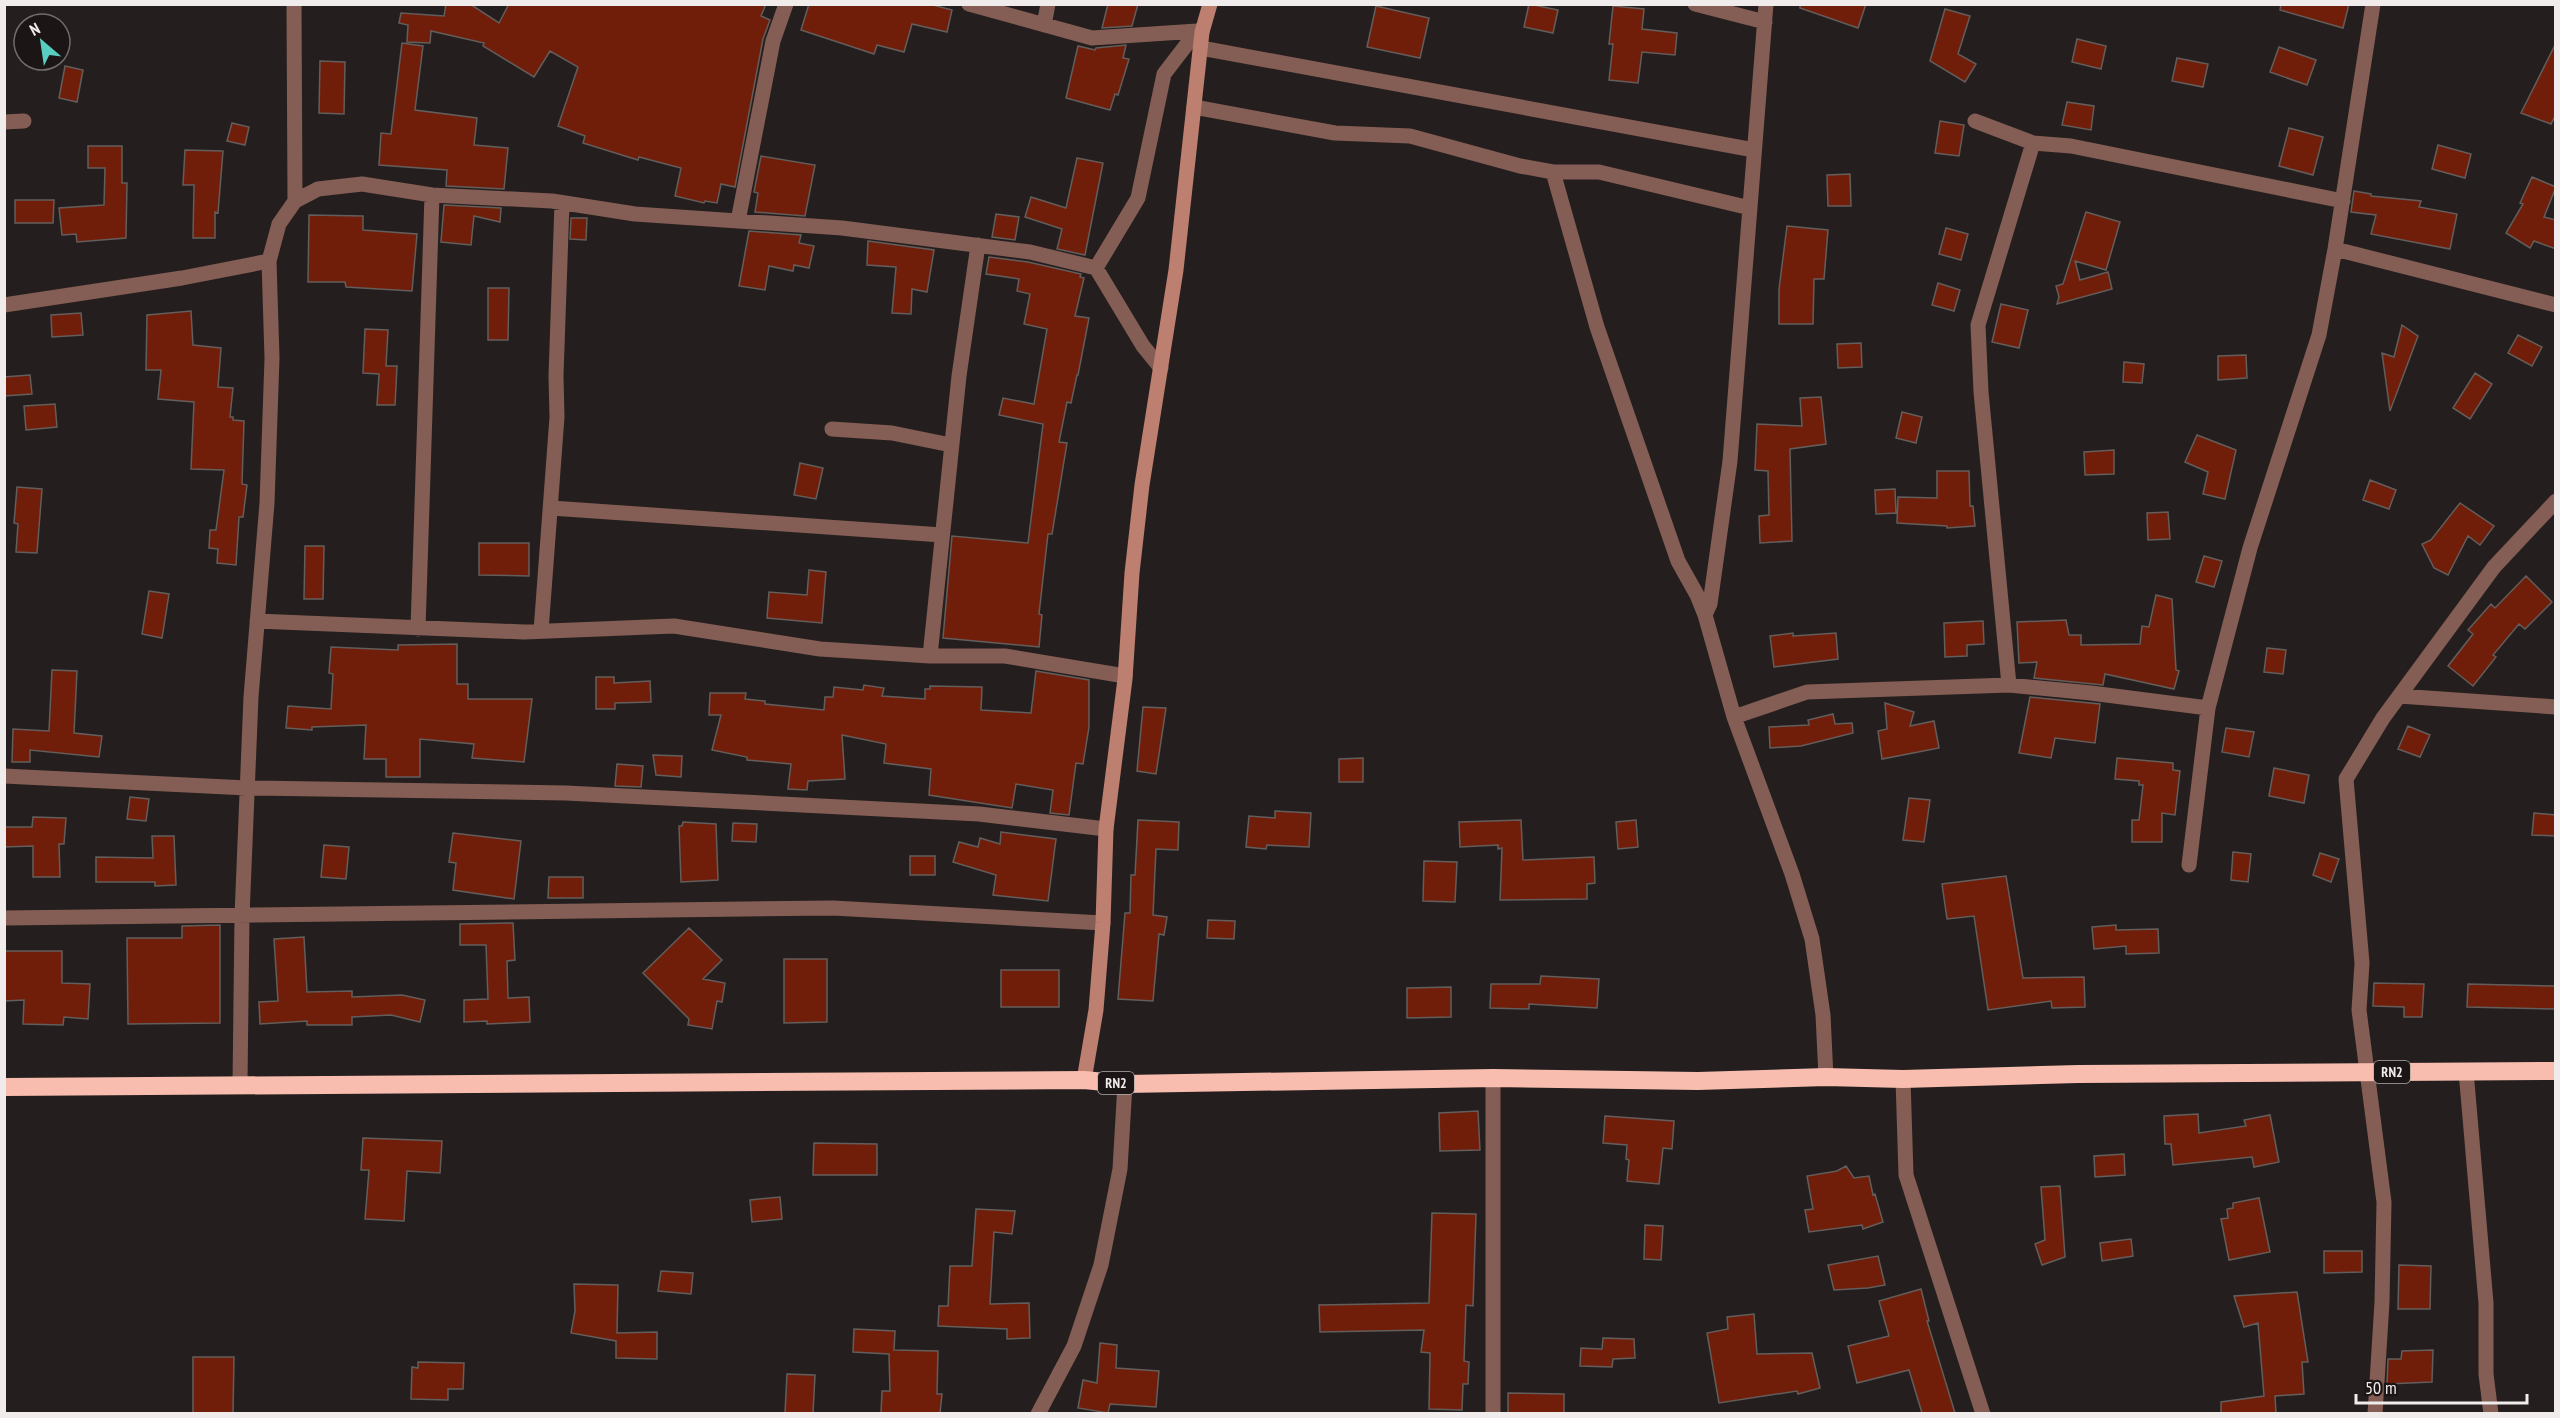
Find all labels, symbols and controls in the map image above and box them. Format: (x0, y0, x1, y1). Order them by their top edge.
north arrow (12, 12, 72, 72)
text: N (26, 18, 43, 40)
road number: RN2 (2374, 1061, 2410, 1083)
road number: RN2 (1098, 1072, 1134, 1094)
scale bar (2356, 1367, 2527, 1405)
text: 50 m (2365, 1376, 2397, 1399)

